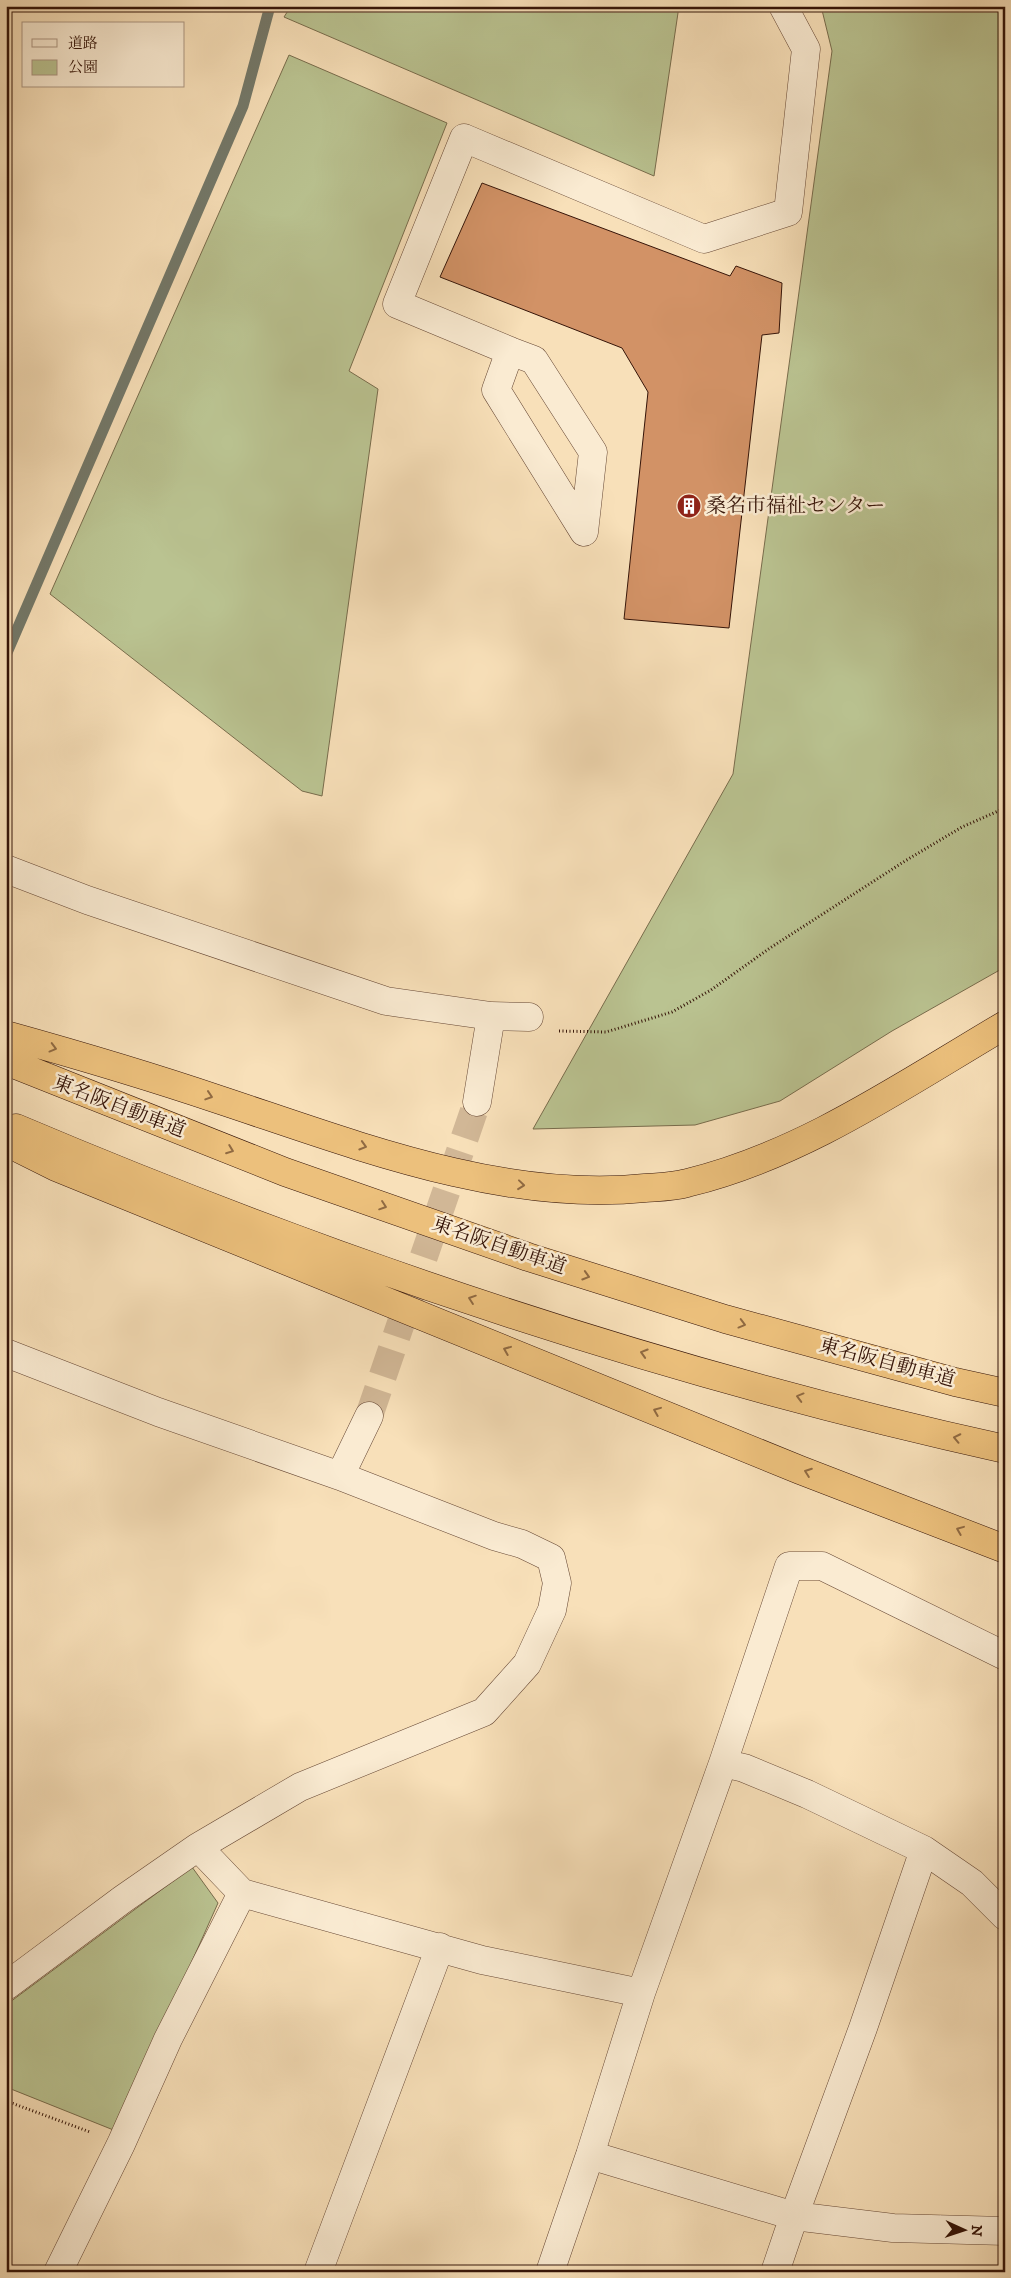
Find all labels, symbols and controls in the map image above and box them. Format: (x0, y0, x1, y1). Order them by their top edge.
legend (22, 22, 185, 88)
text: 道路 (68, 34, 98, 53)
text: 公園 (68, 58, 98, 77)
building icon: 桑名市福祉センター (676, 493, 702, 519)
place label: 桑名市福祉センター (706, 494, 885, 519)
one-way arrow (49, 1042, 58, 1053)
street label: 東名阪自動車道 (49, 1070, 189, 1144)
one-way arrow (204, 1090, 212, 1100)
one-way arrow (359, 1140, 367, 1150)
one-way arrow (226, 1144, 234, 1154)
one-way arrow (517, 1179, 525, 1190)
one-way arrow (378, 1200, 387, 1210)
street label: 東名阪自動車道 (429, 1211, 569, 1281)
one-way arrow (582, 1270, 590, 1280)
one-way arrow (468, 1295, 477, 1305)
one-way arrow (737, 1318, 745, 1328)
street label: 東名阪自動車道 (816, 1333, 958, 1393)
one-way arrow (503, 1346, 512, 1357)
one-way arrow (640, 1349, 648, 1359)
one-way arrow (795, 1392, 804, 1403)
one-way arrow (653, 1407, 662, 1418)
one-way arrow (953, 1433, 962, 1444)
one-way arrow (804, 1468, 813, 1479)
one-way arrow (956, 1526, 965, 1537)
north arrow (938, 2206, 988, 2256)
text: N (967, 2224, 985, 2237)

